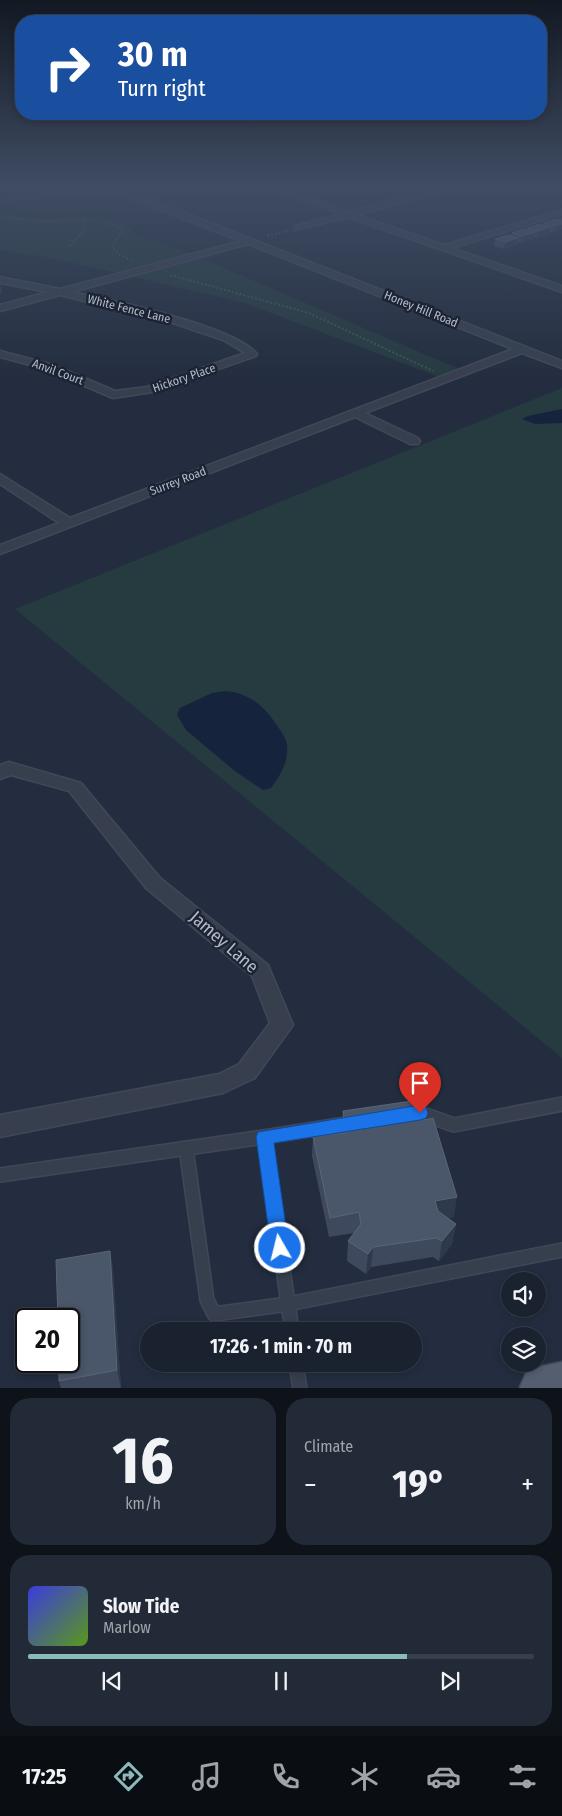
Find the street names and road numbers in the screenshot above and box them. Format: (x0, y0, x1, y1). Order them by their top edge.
street label: Honey Hill Road (382, 288, 460, 330)
street label: White Fence Lane (86, 292, 172, 326)
street label: Anvil Court (30, 356, 86, 388)
street label: Hickory Place (151, 361, 217, 395)
street label: Surrey Road (148, 464, 208, 498)
street label: Jamey Lane (185, 906, 263, 978)

